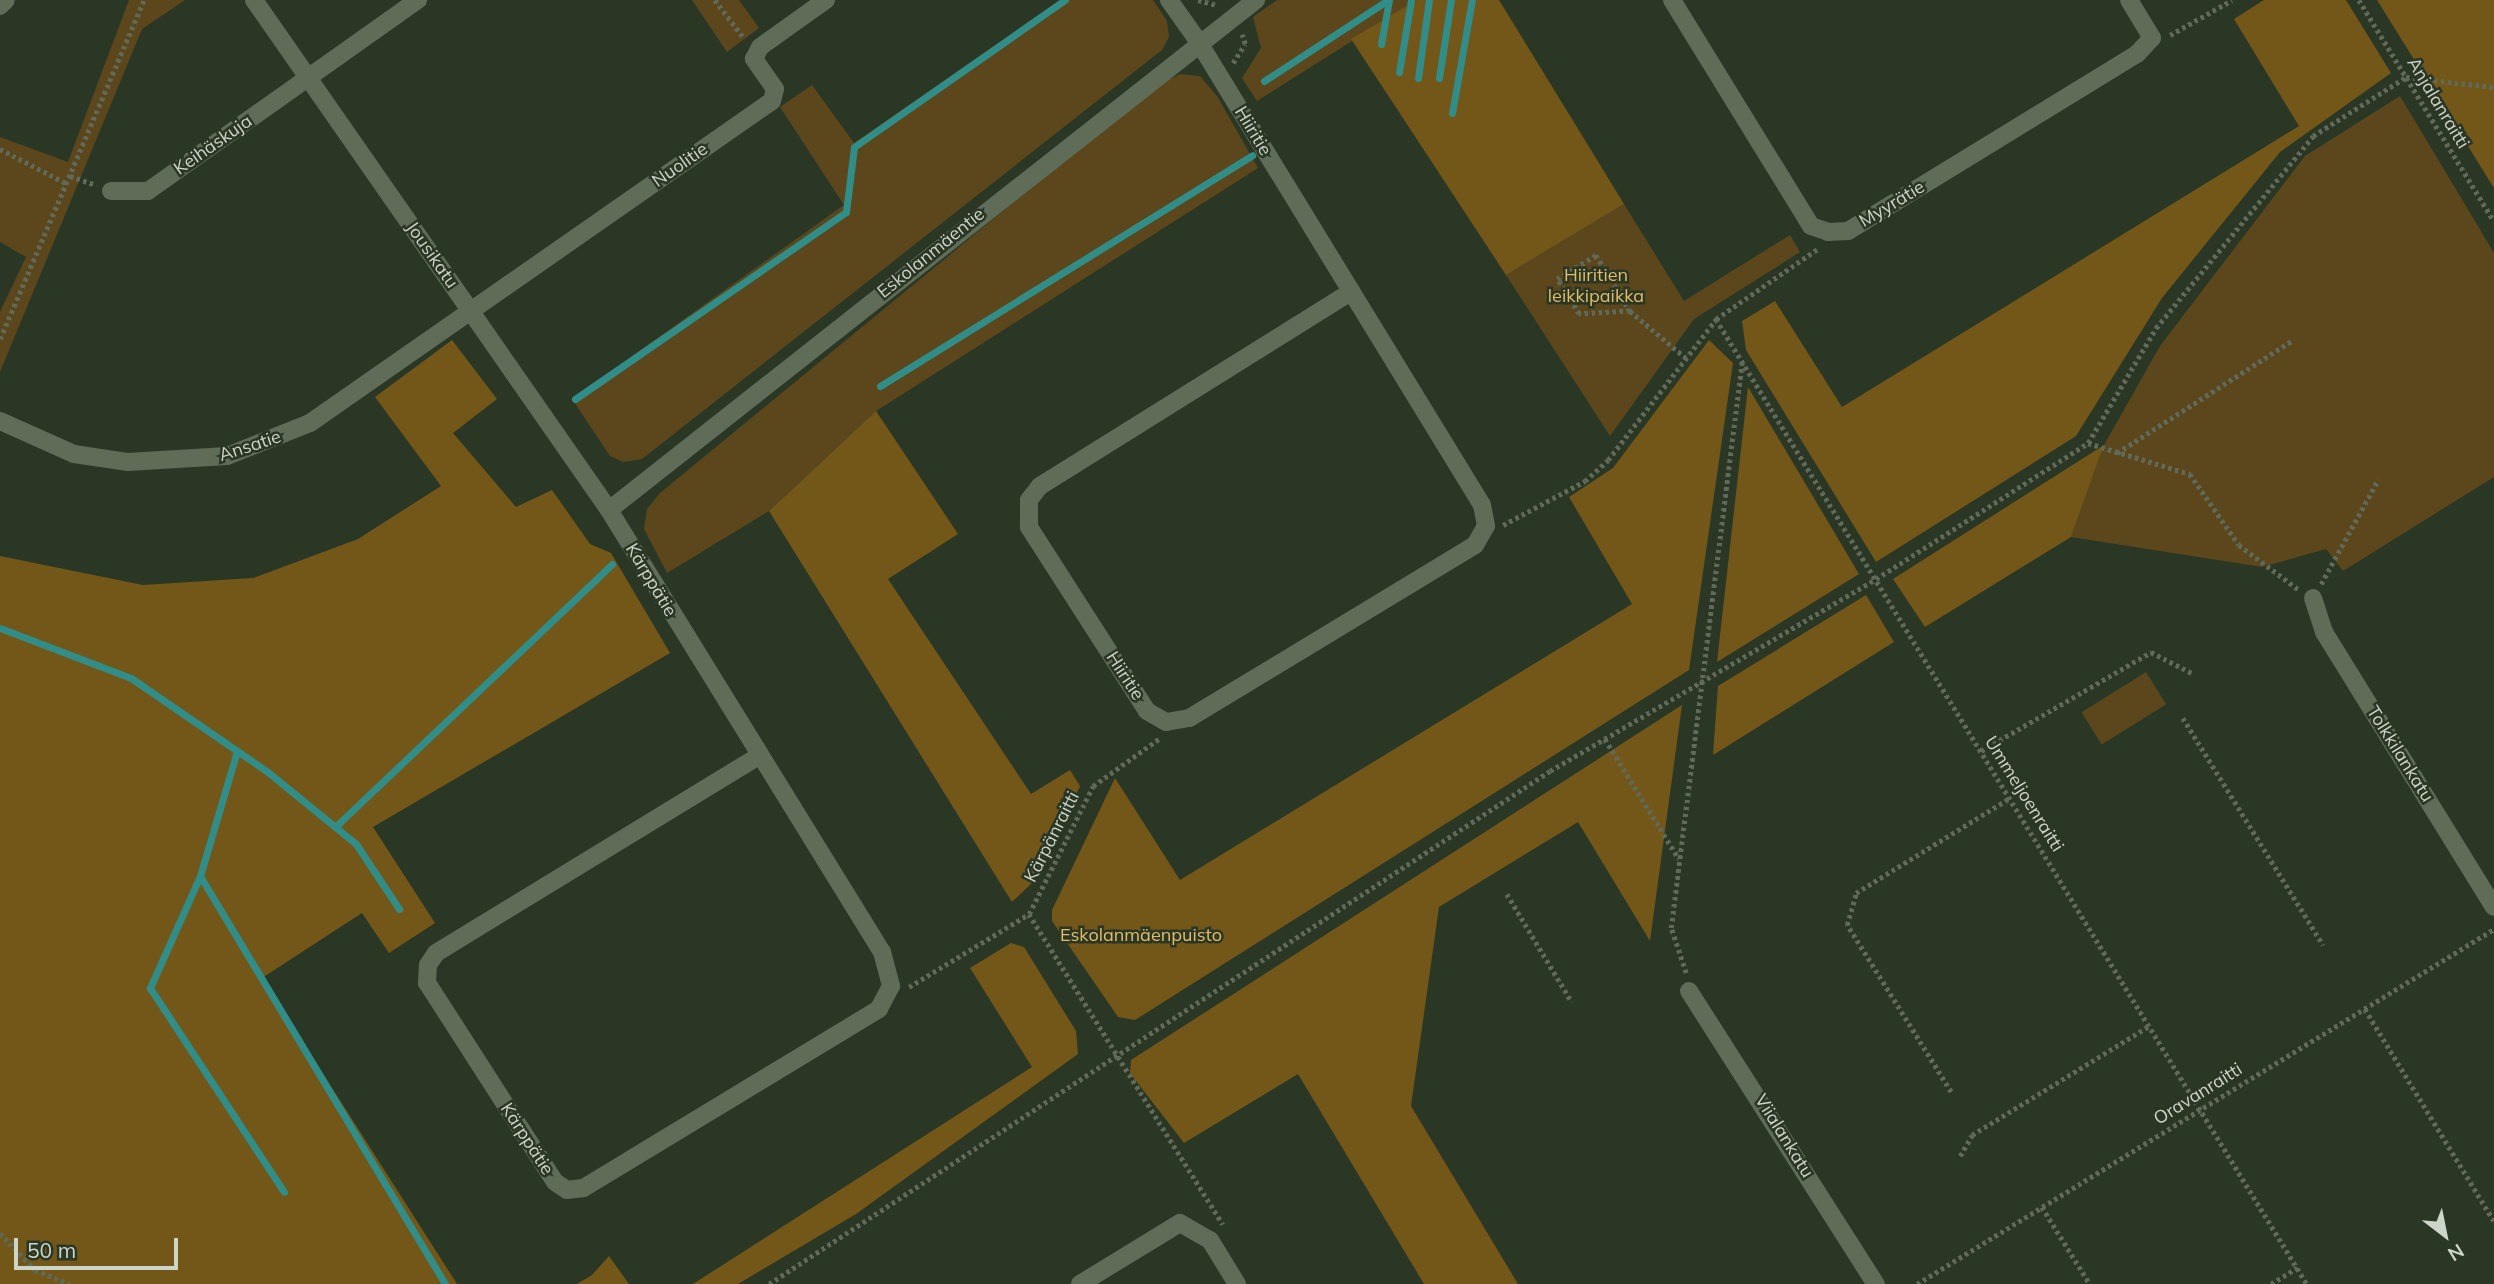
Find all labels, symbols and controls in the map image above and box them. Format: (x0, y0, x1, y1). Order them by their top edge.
street label: Anjalanraitti (2402, 53, 2474, 153)
street label: Hiiritie (1230, 102, 1276, 160)
street label: Keihäskuja (170, 110, 256, 180)
street label: Nuolitie (648, 138, 712, 192)
street label: Myyrätie (1855, 176, 1929, 232)
street label: Eskolanmäentie (873, 203, 989, 303)
street label: Jousikatu (401, 217, 463, 293)
park label: Hiiritien leikkipaikka (1548, 265, 1644, 308)
street label: Ansatie (216, 426, 284, 466)
street label: Kärppätie (621, 539, 681, 621)
street label: Hiiritie (1101, 648, 1149, 704)
street label: Tolkkilankatu (2362, 702, 2438, 806)
street label: Ummeljoenraitti (1980, 732, 2068, 856)
street label: Kärpänraitti (1020, 788, 1084, 886)
park label: Eskolanmäenpuisto (1060, 924, 1222, 946)
street label: Oravanraitti (2150, 1058, 2246, 1130)
street label: Viialankatu (1750, 1090, 1818, 1182)
street label: Kärppätie (496, 1099, 558, 1179)
north arrow (2410, 1200, 2480, 1270)
scale bar (18, 1224, 182, 1268)
text: 50 m (27, 1237, 76, 1263)
text: N (2444, 1239, 2469, 1267)

